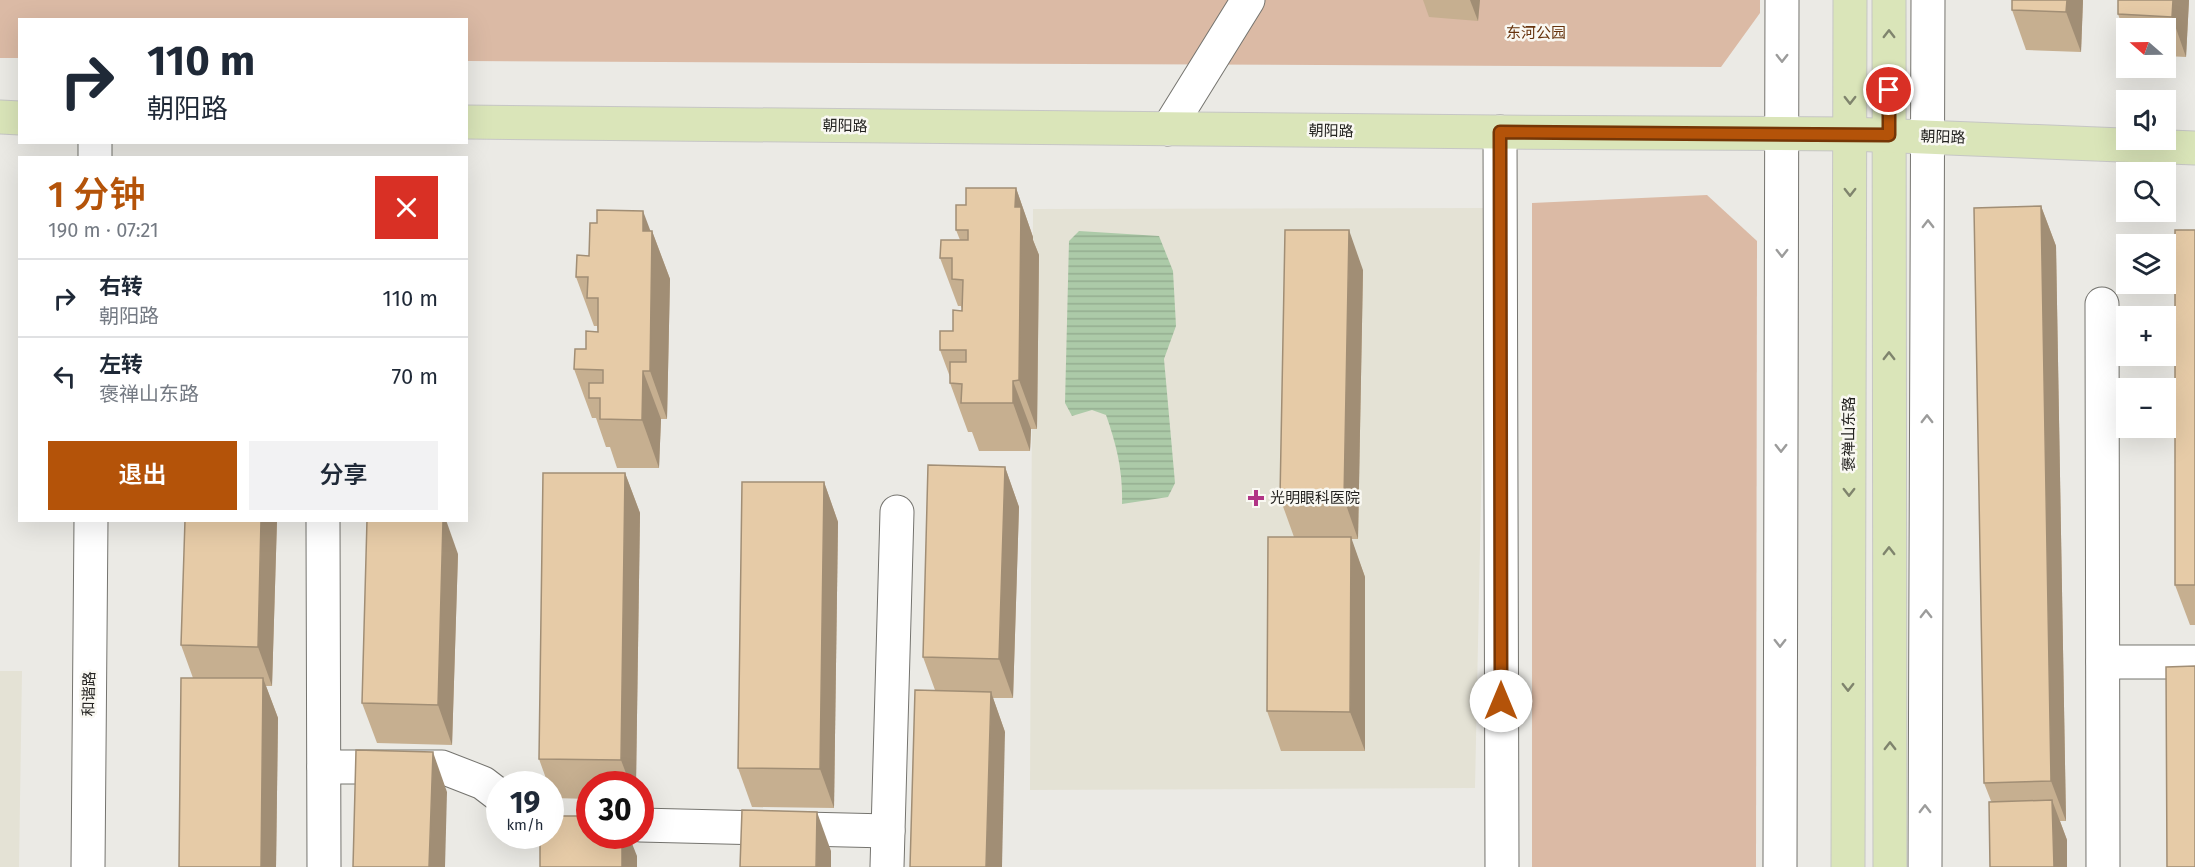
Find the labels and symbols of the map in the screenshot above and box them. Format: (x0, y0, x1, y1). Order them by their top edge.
north arrow (2116, 18, 2176, 78)
park label: 东河公园 (1506, 24, 1566, 42)
one-way arrow (1883, 30, 1895, 39)
one-way arrow (1776, 54, 1788, 63)
pin (1863, 64, 1914, 115)
one-way arrow (1844, 96, 1856, 105)
street label: 朝阳路 (822, 117, 868, 135)
street label: 朝阳路 (1308, 122, 1354, 140)
street label: 朝阳路 (1920, 127, 1966, 147)
one-way arrow (1844, 188, 1856, 197)
one-way arrow (1921, 219, 1934, 228)
one-way arrow (1776, 249, 1788, 258)
one-way arrow (1883, 351, 1895, 360)
street label: 褒禅山东路 (1840, 396, 1858, 472)
one-way arrow (1921, 414, 1933, 423)
one-way arrow (1775, 444, 1787, 453)
one-way arrow (1843, 488, 1855, 497)
marker: 光明眼科医院 (1247, 489, 1265, 507)
place label: 光明眼科医院 (1270, 489, 1360, 507)
one-way arrow (1883, 546, 1895, 555)
one-way arrow (1920, 609, 1932, 618)
one-way arrow (1774, 639, 1786, 648)
position arrow (1469, 669, 1533, 733)
street label: 和谐路 (80, 671, 98, 717)
one-way arrow (1842, 683, 1854, 692)
one-way arrow (1884, 741, 1896, 750)
speed limit sign: 30 (576, 771, 654, 849)
one-way arrow (1919, 804, 1931, 813)

